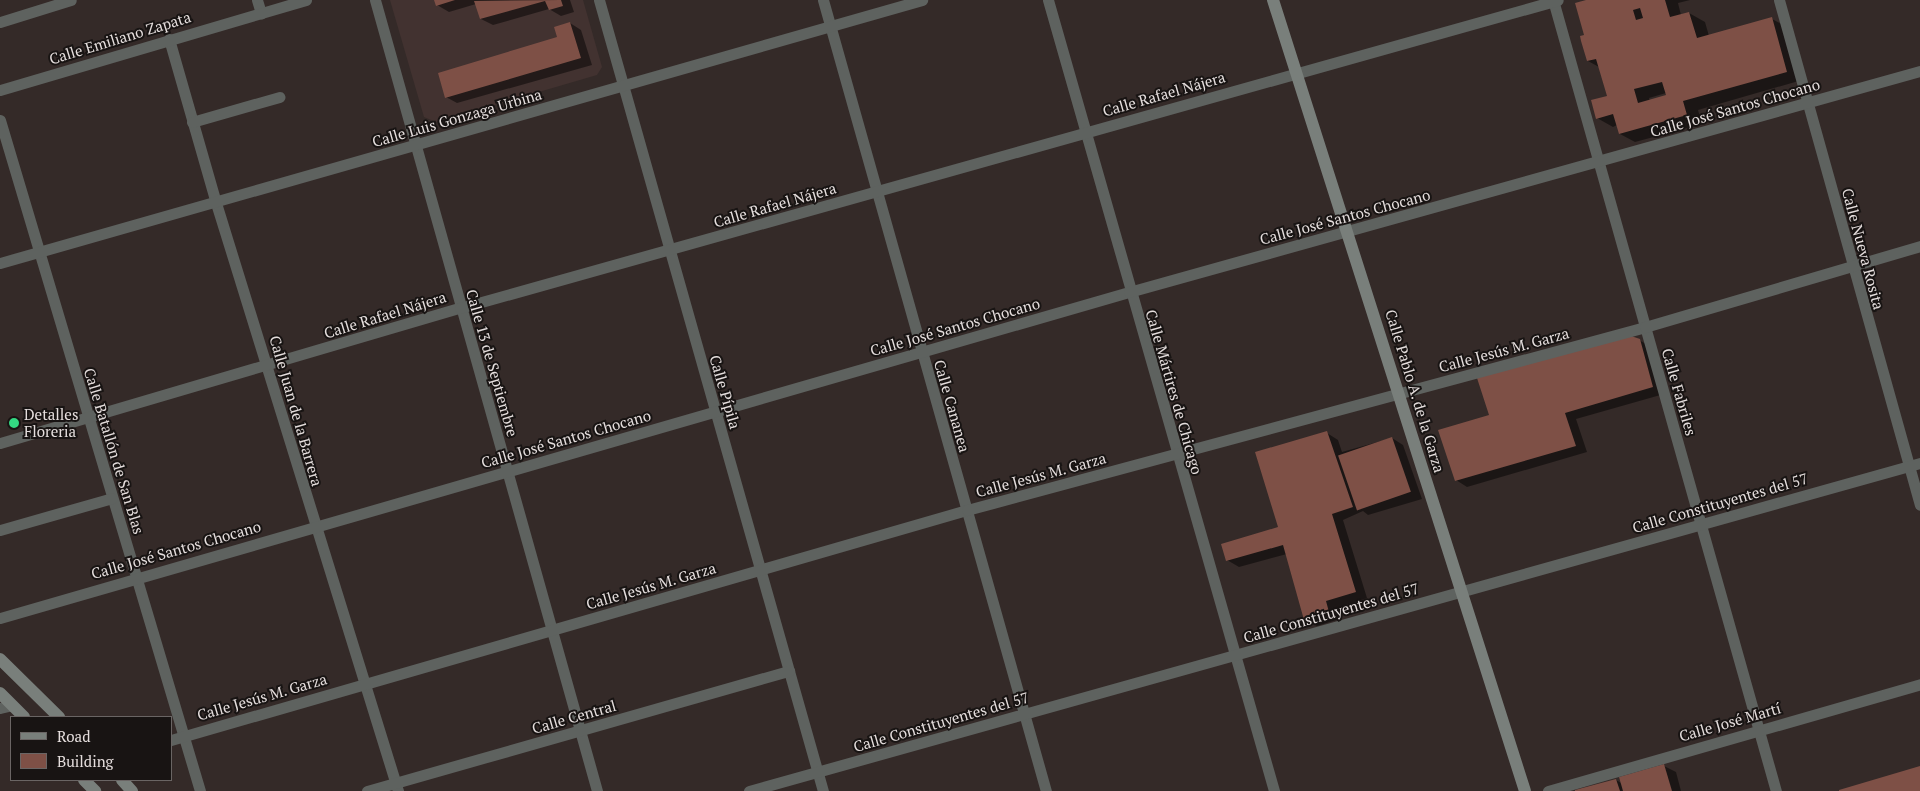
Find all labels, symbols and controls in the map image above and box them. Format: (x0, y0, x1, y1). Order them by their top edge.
street label: Calle Emiliano Zapata (47, 8, 193, 68)
street label: Calle Rafael Nájera (1101, 68, 1227, 120)
street label: Calle José Santos Chocano (1648, 75, 1822, 141)
street label: Calle Luis Gonzaga Urbina (370, 85, 544, 151)
street label: Calle Rafael Nájera (712, 179, 838, 231)
street label: Calle José Santos Chocano (1258, 186, 1432, 248)
street label: Calle Nueva Rosita (1838, 186, 1888, 312)
street label: Calle 13 de Septiembre (462, 287, 522, 439)
street label: Calle Rafael Nájera (322, 288, 448, 342)
street label: Calle José Santos Chocano (868, 294, 1042, 360)
street label: Calle Pablo A. de la Garza (1381, 307, 1449, 475)
street label: Calle Mártires de Chicago (1142, 308, 1206, 476)
street label: Calle Jesús M. Garza (1437, 324, 1571, 376)
street label: Calle Juan de la Barrera (266, 334, 326, 488)
street label: Calle Fabriles (1658, 346, 1700, 438)
street label: Calle Pípila (706, 353, 744, 431)
street label: Calle Cananea (930, 358, 974, 454)
street label: Calle Batallón de San Blas (80, 366, 148, 536)
place label: Detalles Floreria (24, 405, 78, 440)
street label: Calle José Santos Chocano (479, 406, 653, 472)
marker: Detalles Floreria (8, 417, 20, 429)
street label: Calle Jesús M. Garza (974, 449, 1108, 501)
street label: Calle Constituyentes del 57 (1630, 469, 1810, 537)
street label: Calle José Santos Chocano (89, 517, 263, 583)
street label: Calle Jesús M. Garza (584, 559, 718, 613)
street label: Calle Constituyentes del 57 (1241, 579, 1421, 647)
street label: Calle Jesús M. Garza (195, 670, 329, 724)
street label: Calle Constituyentes del 57 (851, 688, 1031, 756)
street label: Calle Central (530, 696, 618, 738)
street label: Calle José Martí (1677, 699, 1783, 745)
legend (10, 716, 172, 781)
text: Road (57, 726, 90, 746)
text: Building (57, 751, 114, 771)

